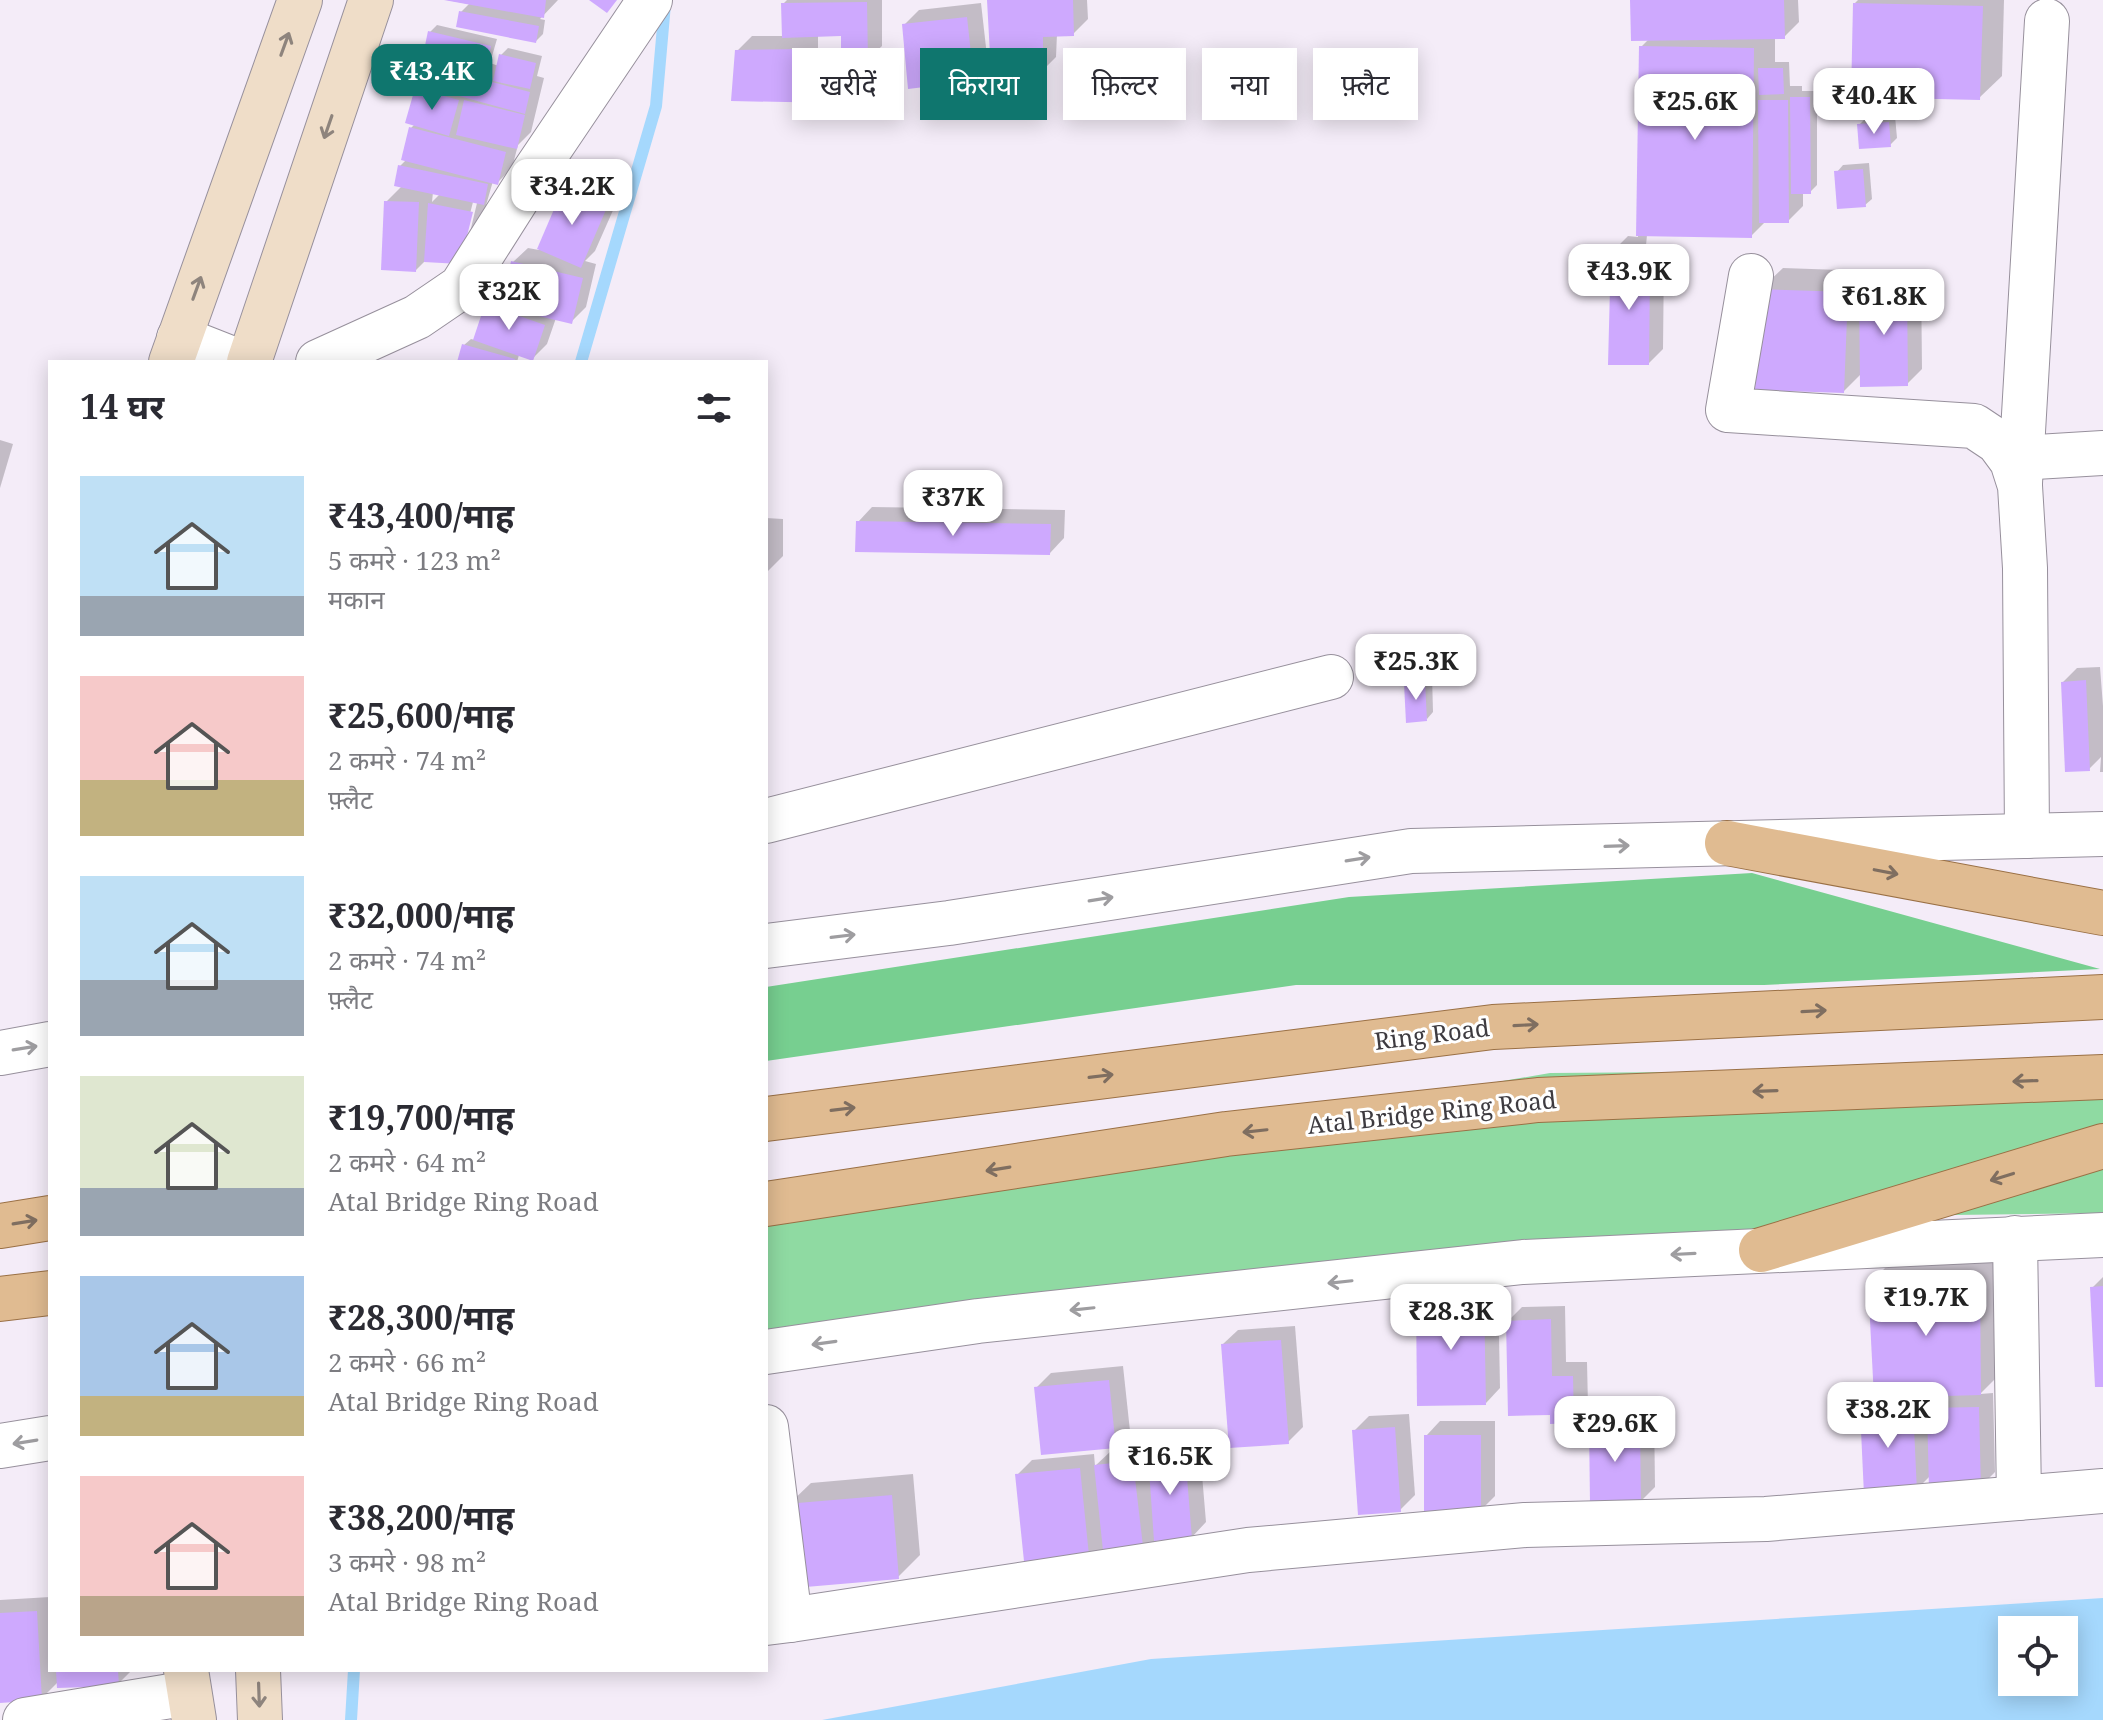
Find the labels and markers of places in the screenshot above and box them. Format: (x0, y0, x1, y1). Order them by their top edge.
pin: ₹43.4K (367, 44, 497, 112)
pin: ₹40.4K (1809, 68, 1939, 136)
pin: ₹25.6K (1630, 74, 1760, 142)
pin: ₹34.2K (507, 159, 637, 227)
pin: ₹43.9K (1564, 244, 1694, 312)
pin: ₹32K (462, 264, 556, 332)
pin: ₹61.8K (1819, 269, 1949, 337)
pin: ₹37K (906, 470, 1000, 538)
pin: ₹25.3K (1351, 634, 1481, 702)
pin: ₹19.7K (1861, 1270, 1991, 1338)
pin: ₹28.3K (1386, 1284, 1516, 1352)
pin: ₹38.2K (1823, 1382, 1953, 1450)
pin: ₹29.6K (1550, 1396, 1680, 1464)
pin: ₹16.5K (1105, 1429, 1235, 1497)

